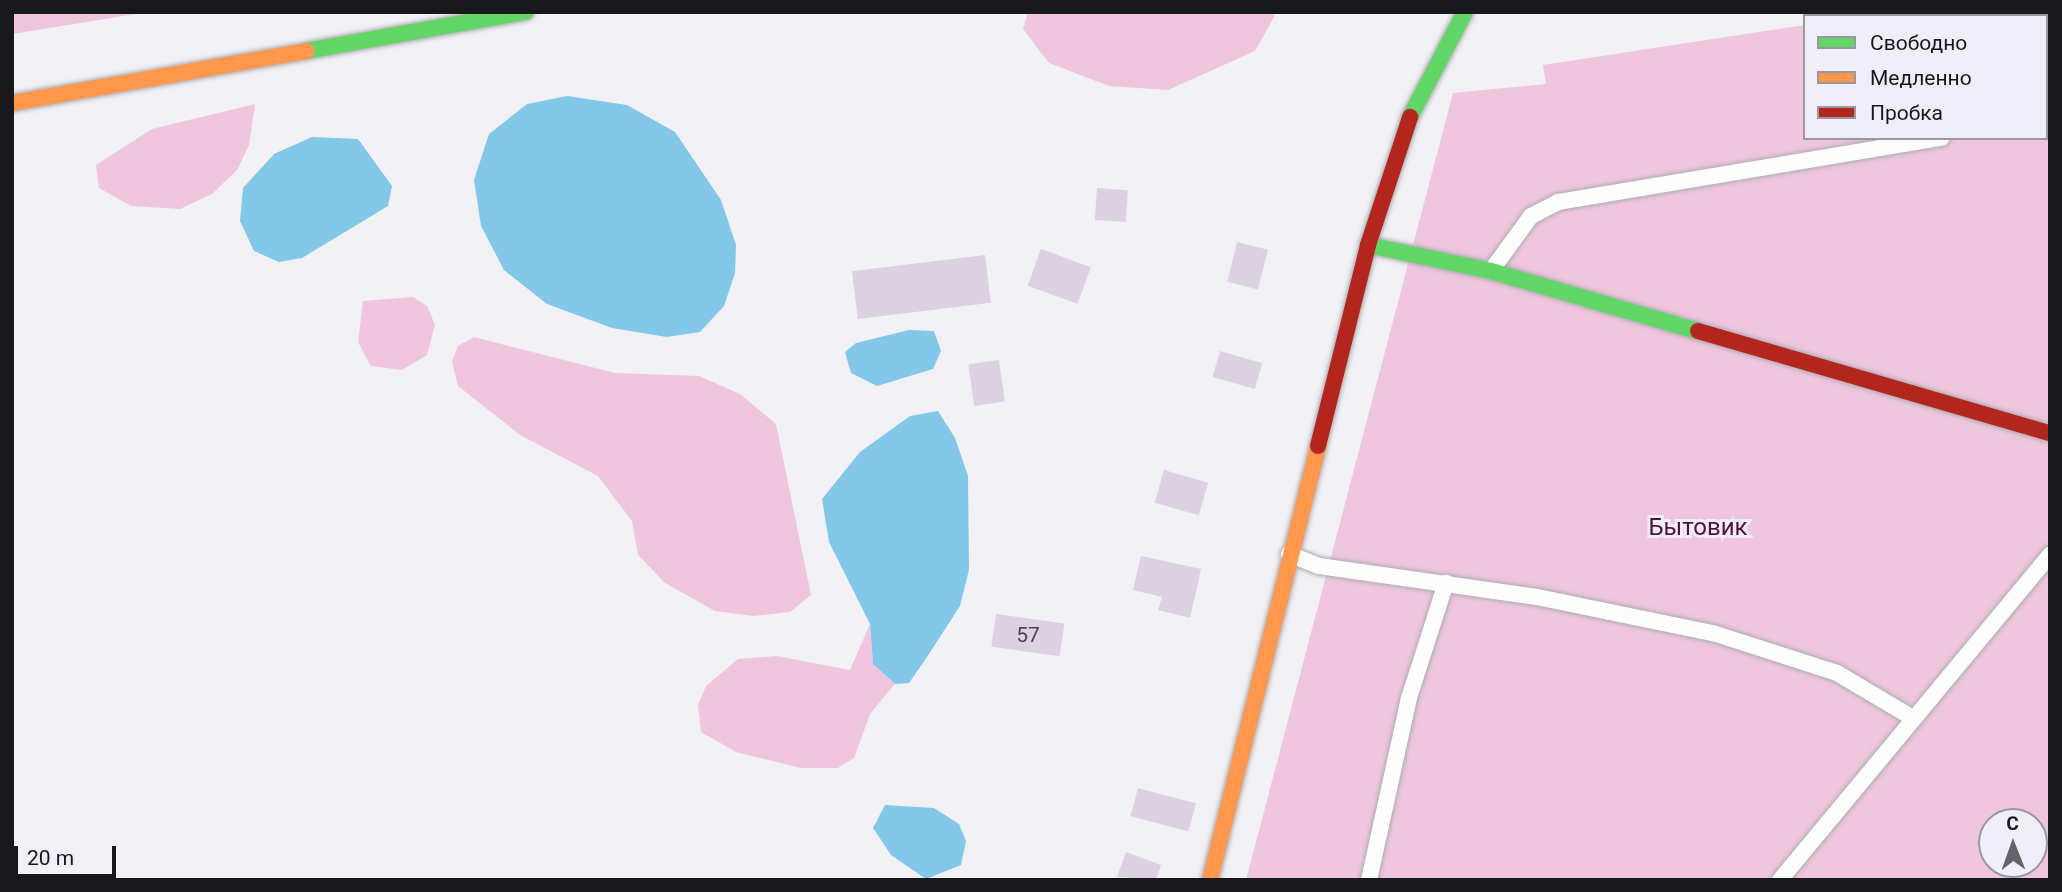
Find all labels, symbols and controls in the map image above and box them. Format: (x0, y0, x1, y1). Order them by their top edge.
legend (1803, 14, 2048, 140)
text: Свободно (1870, 31, 1967, 55)
text: Медленно (1870, 66, 1972, 90)
text: Пробка (1870, 101, 1943, 125)
park label: Бытовик (1648, 514, 1748, 542)
house number: 57 (1016, 622, 1040, 648)
north arrow (1978, 808, 2048, 878)
text: С (2006, 812, 2019, 835)
scale bar (18, 832, 119, 876)
text: 20 m (27, 846, 74, 870)

